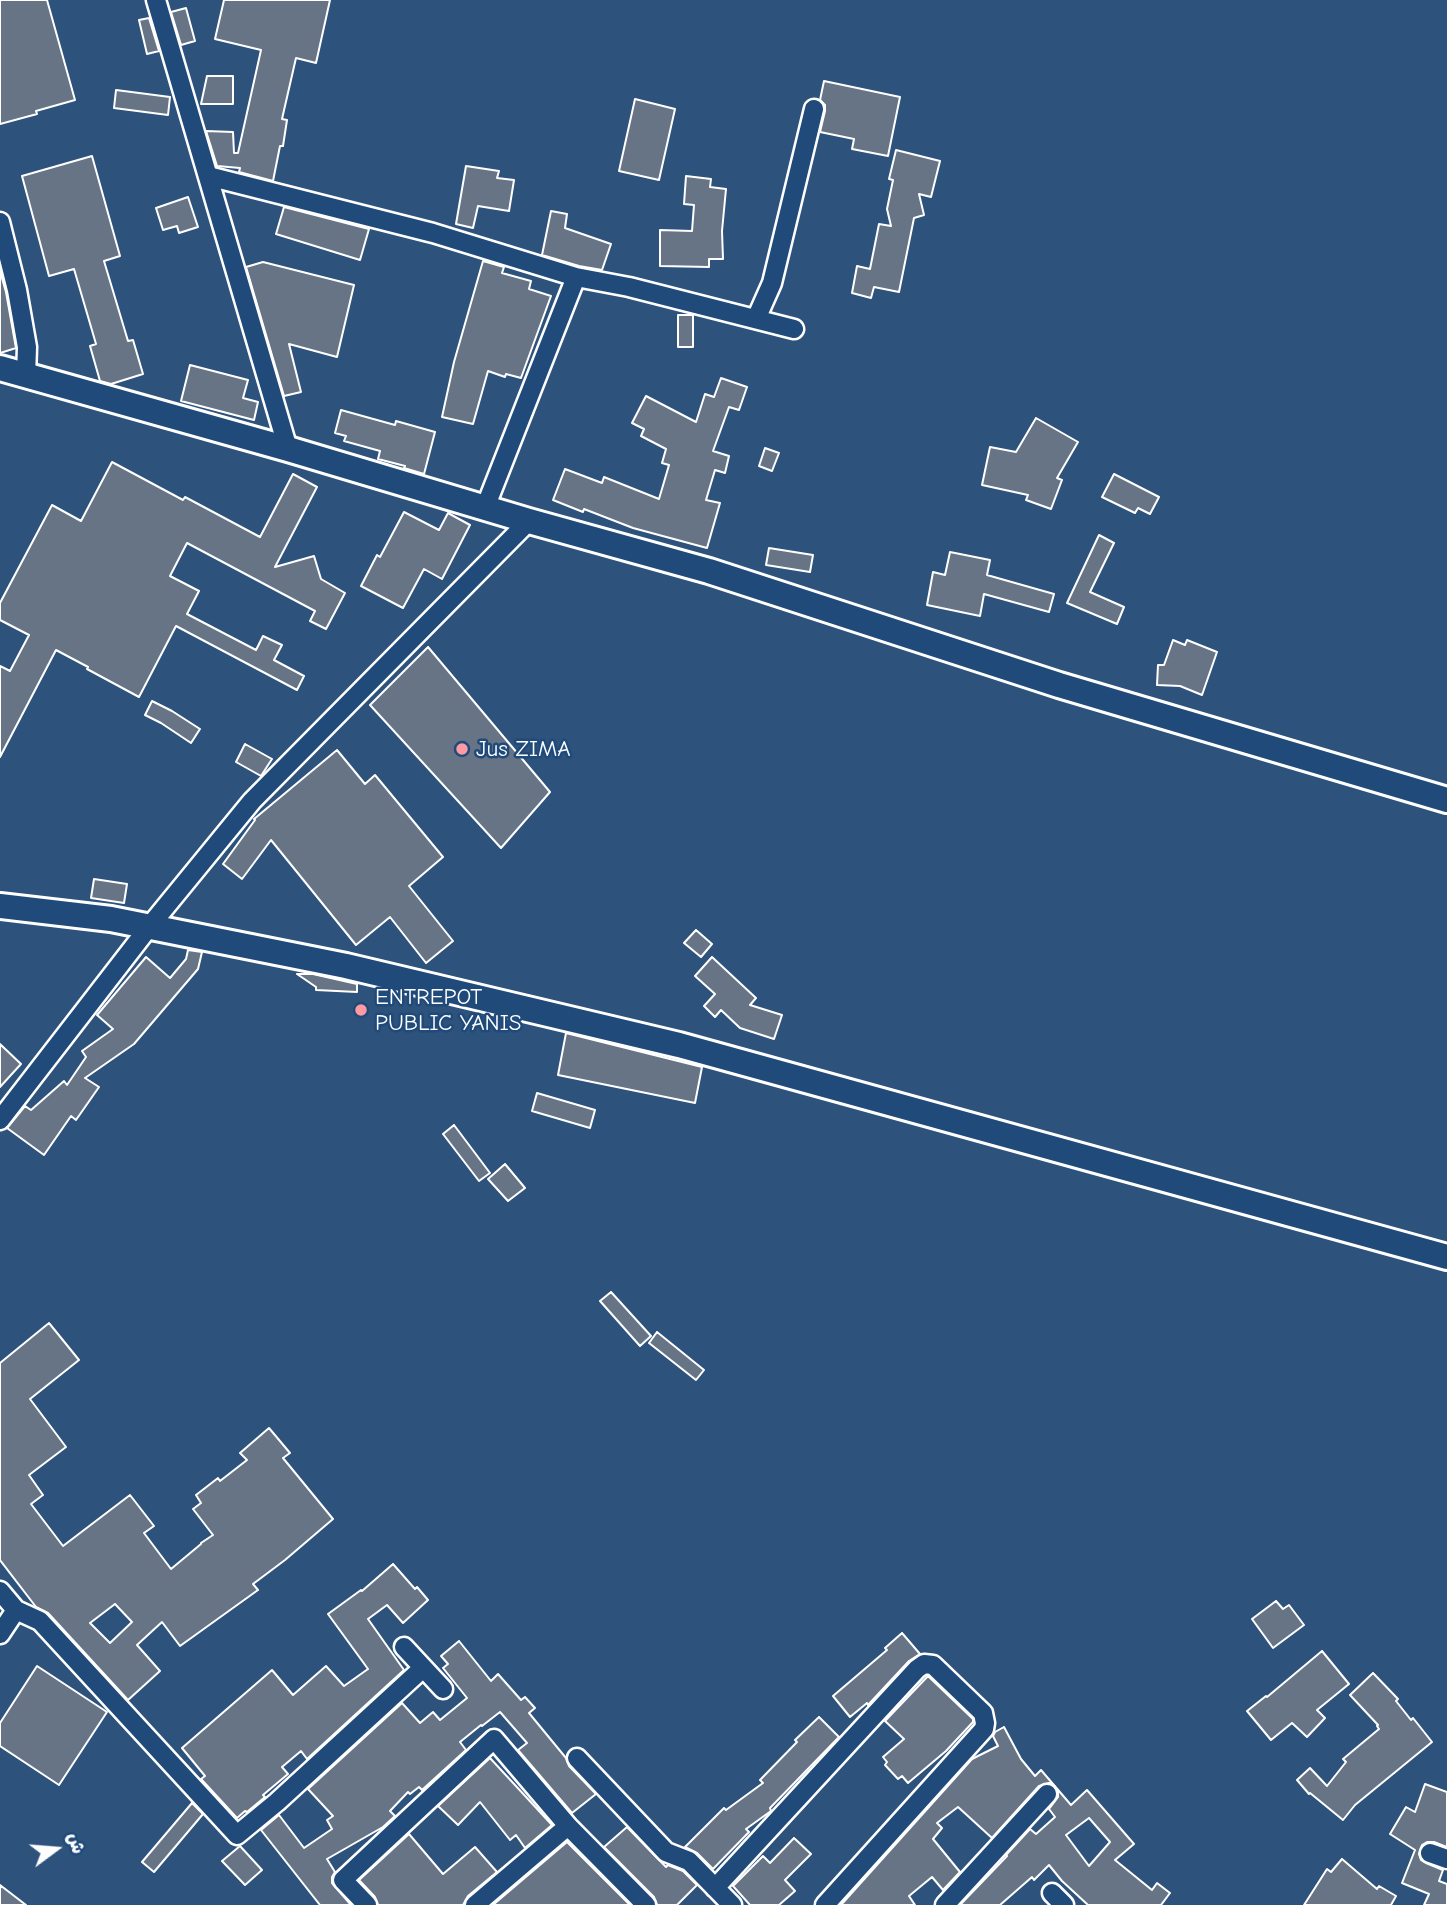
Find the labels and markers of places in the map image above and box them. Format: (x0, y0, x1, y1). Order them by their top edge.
place label: Jus ZIMA (476, 735, 571, 763)
marker: Jus ZIMA (454, 741, 470, 757)
place label: ENTREPOT PUBLIC YANIS (375, 983, 521, 1037)
marker: ENTREPOT PUBLIC YANIS (353, 1002, 369, 1018)

